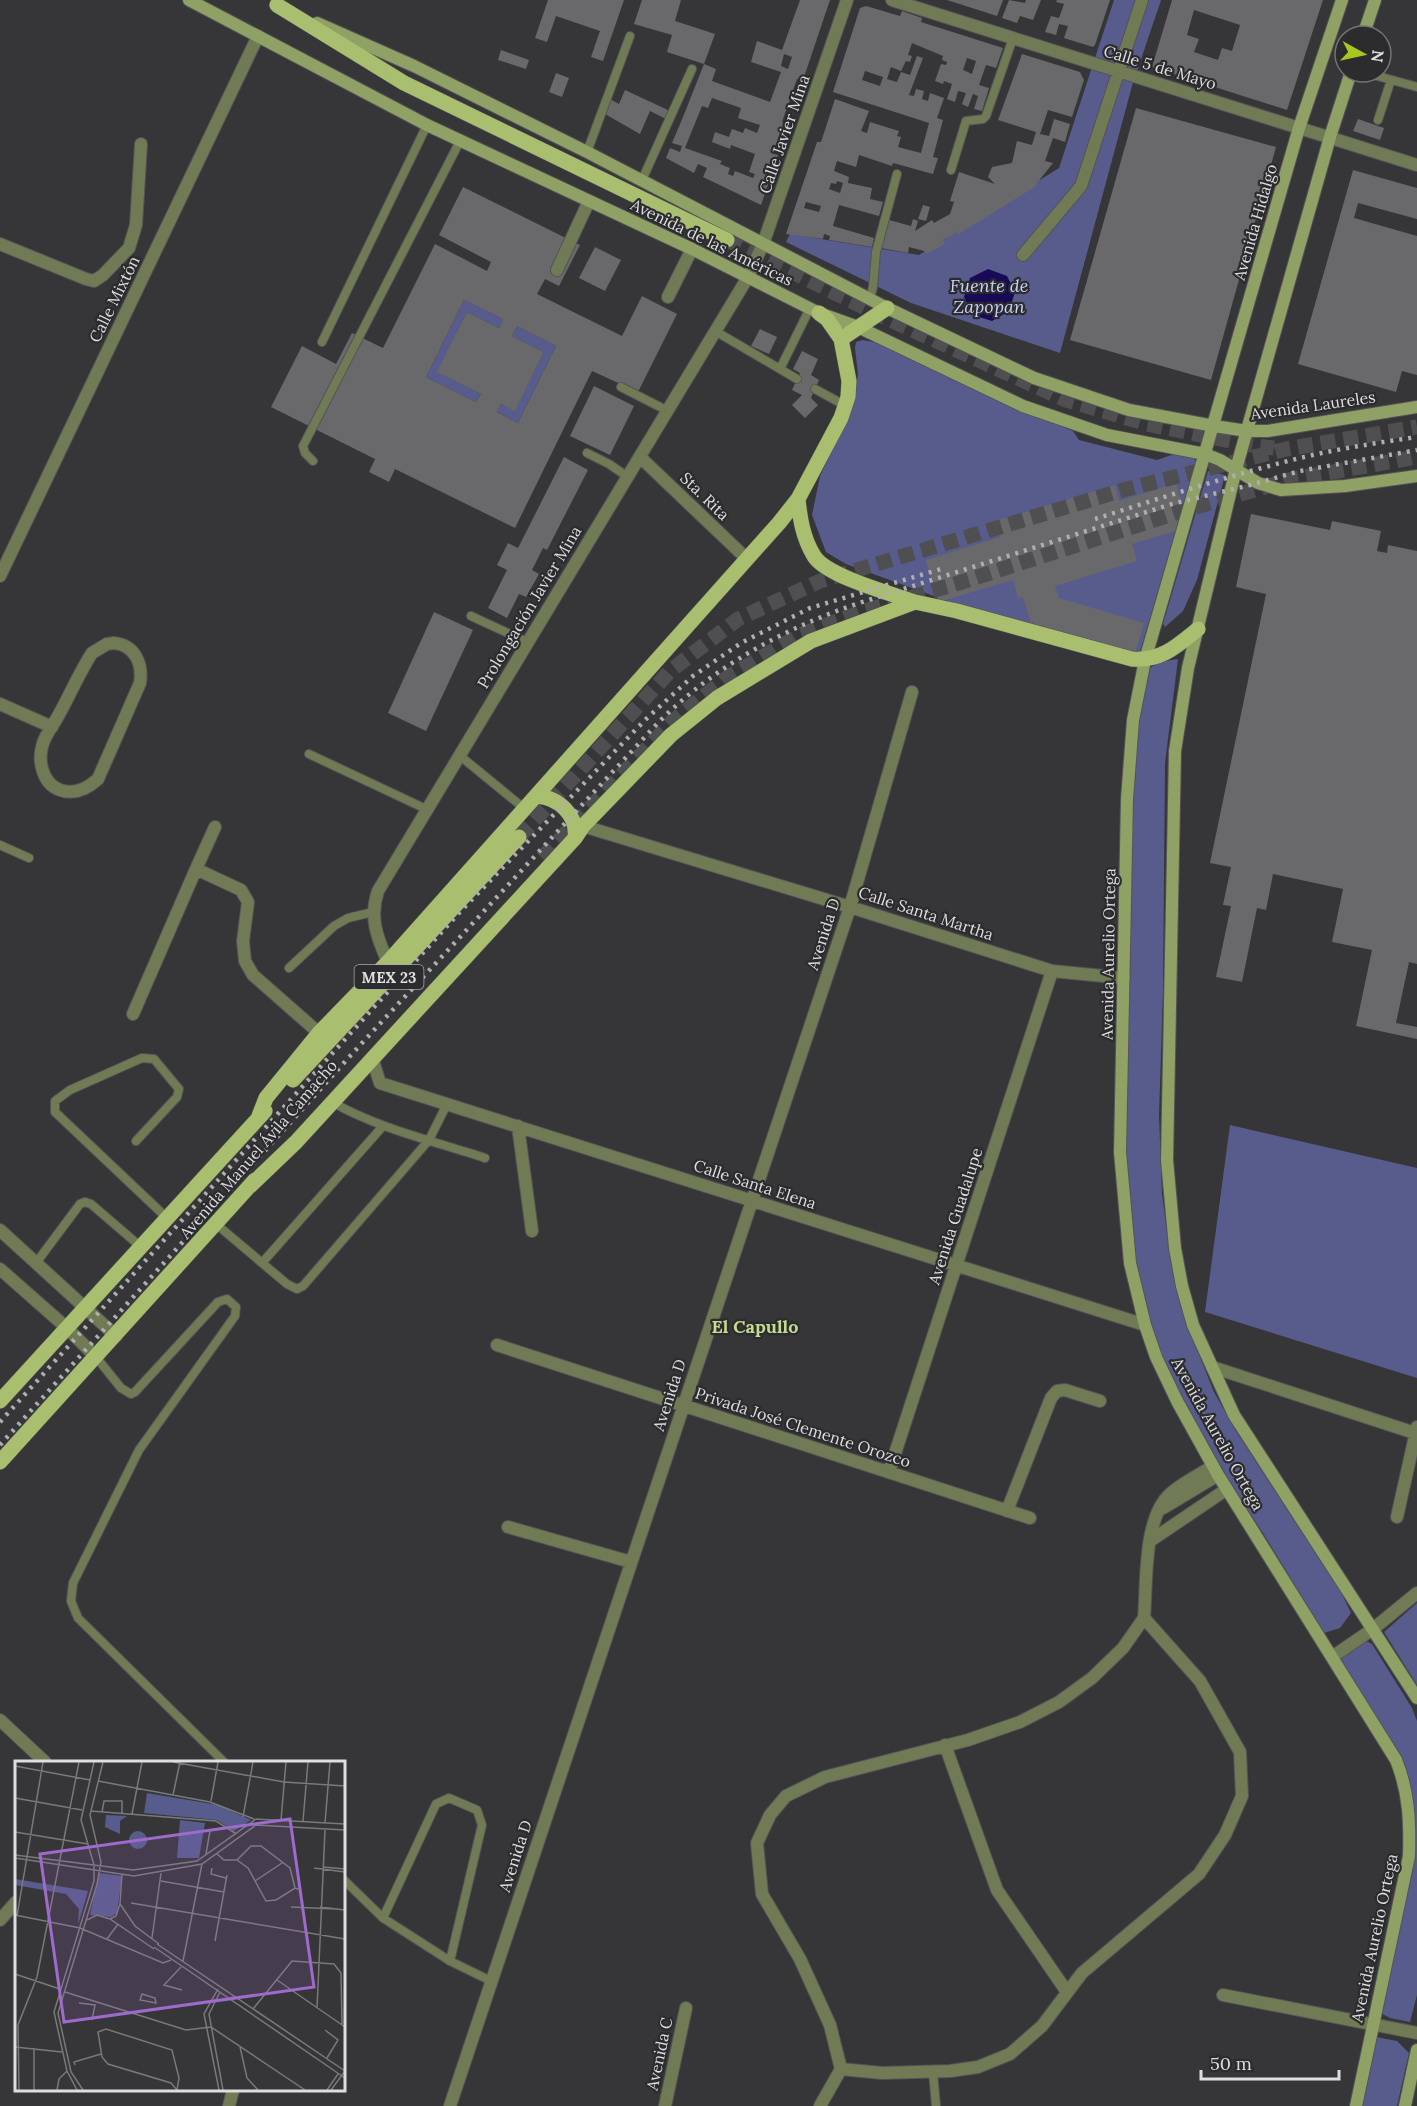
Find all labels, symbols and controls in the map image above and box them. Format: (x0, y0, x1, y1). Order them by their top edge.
north arrow (1333, 24, 1393, 84)
street label: Calle 5 de Mayo (1101, 40, 1219, 94)
text: N (1367, 49, 1389, 64)
street label: Calle Javier Mina (754, 72, 814, 196)
street label: Avenida Hidalgo (1229, 162, 1281, 283)
street label: Avenida de las Américas (627, 194, 796, 290)
street label: Calle Mixtón (84, 252, 144, 346)
water label: Fuente de Zapopan (950, 274, 1028, 318)
street label: Avenida Laureles (1248, 386, 1377, 424)
street label: Sta. Rita (676, 468, 734, 524)
street label: Prolongación Javier Mina (473, 522, 585, 692)
street label: Avenida Aurelio Ortega (1096, 868, 1119, 1041)
street label: Calle Santa Martha (856, 882, 996, 944)
street label: Avenida D (802, 895, 844, 973)
road number: MEX 23 (354, 965, 424, 989)
street label: Avenida Manuel Ávila Camacho (174, 1055, 341, 1243)
street label: Avenida Guadalupe (923, 1145, 987, 1288)
street label: Calle Santa Elena (691, 1155, 819, 1213)
district label: El Capullo (712, 1315, 798, 1338)
street label: Avenida Aurelio Ortega (1167, 1353, 1268, 1514)
street label: Avenida D (648, 1356, 690, 1434)
street label: Privada José Clemente Orozco (693, 1383, 913, 1471)
inset map (15, 1761, 345, 2091)
street label: Avenida D (494, 1817, 536, 1895)
street label: Avenida Aurelio Ortega (1346, 1852, 1402, 2025)
street label: Avenida C (641, 2016, 676, 2093)
scale bar (1201, 2043, 1339, 2081)
text: 50 m (1210, 2052, 1252, 2075)

